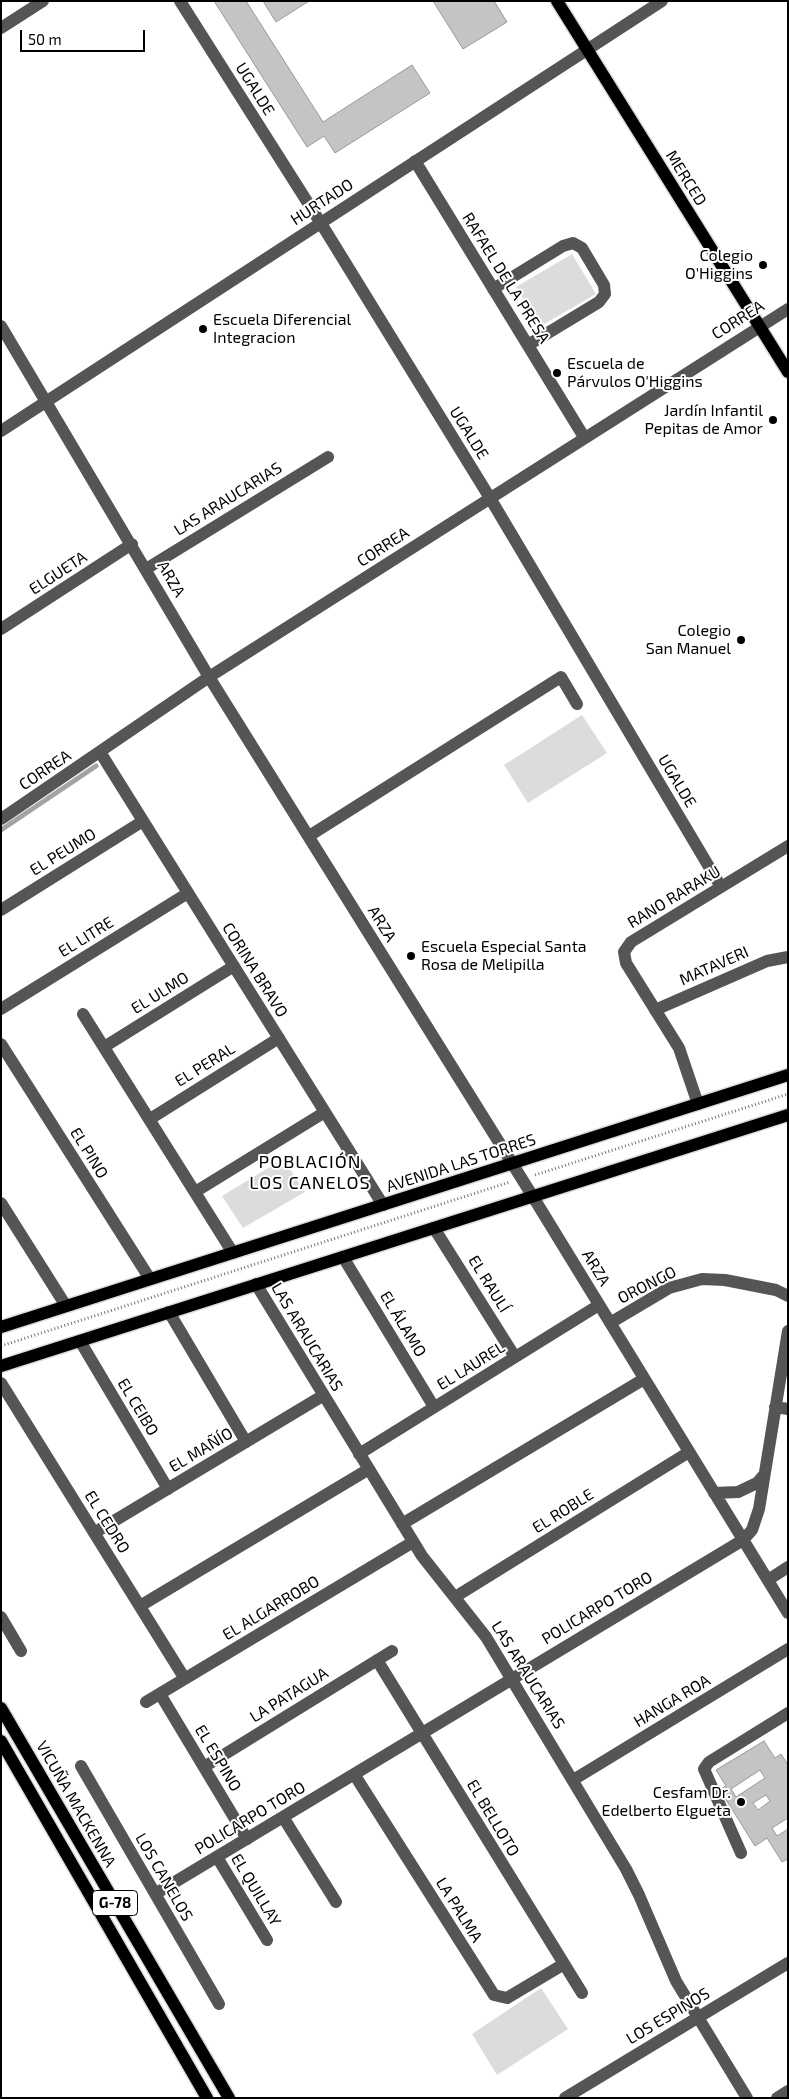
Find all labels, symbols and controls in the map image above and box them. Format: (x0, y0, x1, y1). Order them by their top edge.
scale bar (22, 20, 148, 52)
text: 50 m (28, 30, 62, 48)
street label: UGALDE (231, 59, 279, 119)
street label: MERCED (662, 147, 710, 209)
street label: HURTADO (287, 175, 357, 229)
street label: RAFAEL DE LA PRESA (458, 209, 554, 347)
place label: Colegio O'Higgins (685, 246, 753, 284)
marker: Colegio O'Higgins (757, 259, 769, 271)
street label: CORREA (708, 296, 768, 344)
place label: Escuela Diferencial Integracion (213, 310, 351, 348)
marker: Escuela Diferencial Integracion (197, 323, 209, 335)
place label: Escuela de Párvulos O'Higgins (567, 354, 703, 392)
marker: Escuela de Párvulos O'Higgins (551, 367, 563, 379)
place label: Jardín Infantil Pepitas de Amor (644, 401, 763, 439)
street label: UGALDE (445, 403, 493, 463)
marker: Jardín Infantil Pepitas de Amor (767, 414, 779, 426)
street label: LAS ARAUCARIAS (171, 458, 285, 540)
street label: CORREA (353, 523, 413, 571)
street label: ELGUETA (26, 547, 90, 599)
street label: ARZA (153, 557, 189, 601)
place label: Colegio San Manuel (646, 621, 731, 659)
marker: Colegio San Manuel (735, 634, 747, 646)
street label: CORREA (15, 746, 75, 794)
street label: UGALDE (654, 751, 700, 811)
street label: EL PEUMO (26, 824, 100, 880)
street label: RANO RARAKU (624, 862, 724, 932)
street label: ARZA (364, 902, 400, 946)
street label: EL LITRE (55, 913, 117, 961)
street label: CORINA BRAVO (218, 919, 292, 1021)
place label: Escuela Especial Santa Rosa de Melipilla (421, 937, 587, 975)
street label: MATAVERI (676, 942, 752, 990)
marker: Escuela Especial Santa Rosa de Melipilla (405, 950, 417, 962)
street label: EL ULMO (128, 968, 192, 1018)
street label: EL PERAL (171, 1039, 239, 1091)
street label: EL PINO (66, 1124, 112, 1182)
street label: AVENIDA LAS TORRES (384, 1130, 538, 1196)
district label: POBLACIÓN LOS CANELOS (248, 1151, 372, 1194)
street label: ARZA (578, 1246, 614, 1290)
street label: EL RAULÍ (464, 1252, 514, 1316)
street label: ORONGO (614, 1262, 680, 1308)
street label: LAS ARAUCARIAS (267, 1279, 347, 1395)
street label: EL ÁLAMO (376, 1288, 430, 1360)
street label: EL LAUREL (433, 1338, 509, 1394)
street label: EL CEIBO (113, 1375, 163, 1439)
street label: EL MAÑÍO (166, 1424, 236, 1476)
street label: EL ROBLE (529, 1485, 597, 1537)
street label: EL CEDRO (80, 1487, 134, 1557)
street label: POLICARPO TORO (538, 1567, 656, 1649)
street label: EL ALGARROBO (219, 1572, 323, 1644)
street label: LAS ARAUCARIAS (487, 1618, 569, 1732)
street label: LA PATAGUA (246, 1663, 332, 1727)
street label: HANGA ROA (630, 1671, 714, 1731)
street label: EL ESPINO (191, 1721, 245, 1795)
street label: VICUÑA MACKENNA (32, 1738, 120, 1870)
street label: EL BELLOTO (463, 1776, 523, 1860)
street label: POLICARPO TORO (191, 1777, 309, 1859)
place label: Cesfam Dr. Edelberto Elgueta (601, 1783, 731, 1821)
marker: Cesfam Dr. Edelberto Elgueta (735, 1796, 747, 1808)
street label: LOS CANELOS (131, 1830, 197, 1924)
street label: EL QUILLAY (227, 1850, 285, 1930)
street label: LA PALMA (432, 1874, 486, 1946)
road number: G-78 (92, 1890, 138, 1916)
street label: LOS ESPINOS (623, 1984, 713, 2048)

